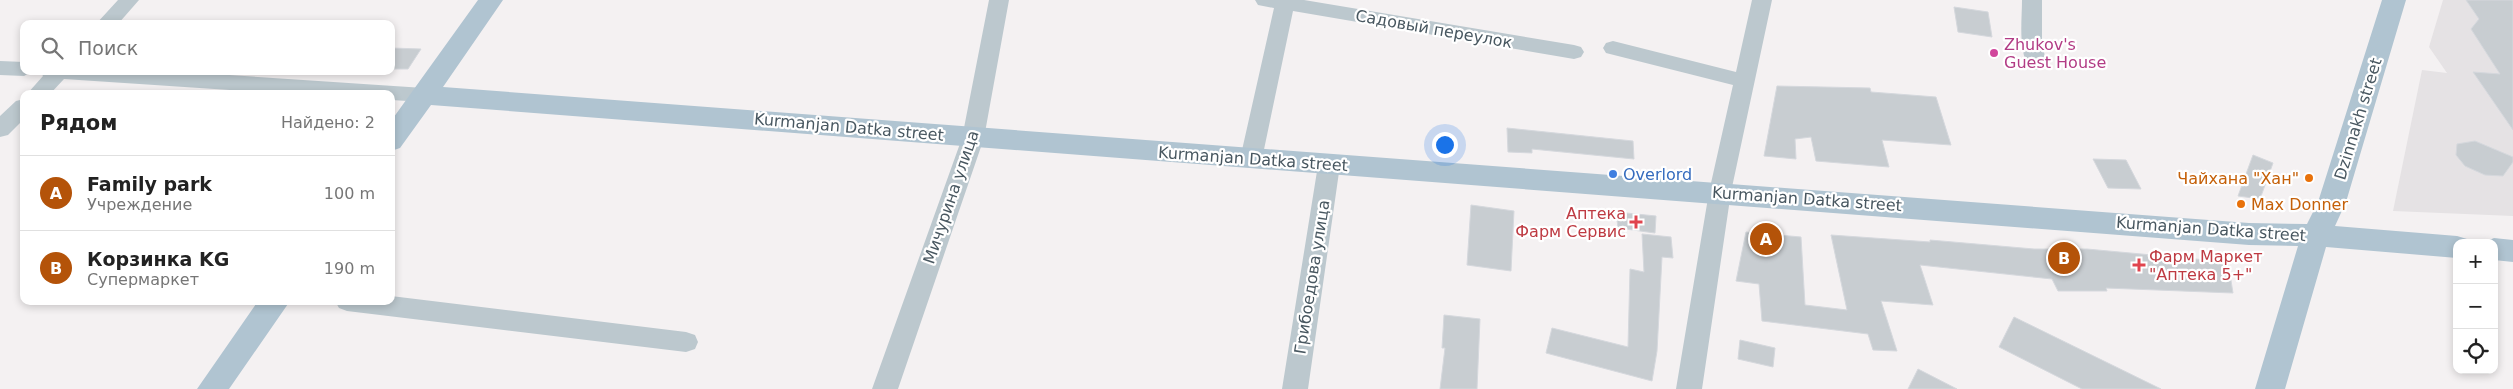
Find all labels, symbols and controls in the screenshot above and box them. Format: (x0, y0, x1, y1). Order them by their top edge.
street label: Садовый переулок (1354, 6, 1514, 52)
search box (20, 20, 395, 75)
icon: search (38, 34, 66, 62)
place label: Zhukov's Guest House (2004, 35, 2106, 72)
text: Поиск (78, 37, 138, 59)
marker: Zhukov's Guest House (1988, 47, 2000, 59)
street label: Dzinnakh street (2330, 56, 2386, 182)
street label: Kurmanjan Datka street (753, 109, 945, 145)
text: Рядом (40, 111, 117, 135)
text: Найдено: 2 (281, 113, 375, 132)
street label: Мичурина улица (919, 128, 983, 266)
your location (1432, 132, 1458, 158)
street label: Kurmanjan Datka street (1157, 143, 1349, 175)
place label: Overlord (1623, 165, 1692, 184)
marker: Overlord (1607, 168, 1619, 180)
place label: Чайхана "Хан" (2177, 169, 2299, 188)
marker: Чайхана "Хан" (2303, 172, 2315, 184)
text: Family park (87, 173, 212, 195)
street label: Kurmanjan Datka street (1711, 183, 1903, 215)
text: A (50, 184, 62, 203)
text: 100 m (324, 184, 375, 203)
text: Учреждение (87, 195, 192, 214)
place label: Max Donner (2251, 195, 2348, 214)
marker: Max Donner (2235, 198, 2247, 210)
street label: Грибоедова улица (1290, 199, 1334, 355)
place label: Аптека Фарм Сервис (1515, 204, 1626, 241)
street label: Kurmanjan Datka street (2115, 213, 2307, 245)
marker: Аптека Фарм Сервис (1630, 216, 1642, 228)
pin: A (1750, 220, 1782, 258)
pin: B (2048, 239, 2080, 277)
map controls (2453, 239, 2498, 374)
button: + (2453, 239, 2498, 284)
place label: Фарм Маркет "Аптека 5+" (2149, 247, 2262, 284)
text: Корзинка KG (87, 248, 229, 270)
text: B (50, 259, 62, 278)
text: 190 m (324, 259, 375, 278)
marker: Фарм Маркет "Аптека 5+" (2133, 259, 2145, 271)
text: Супермаркет (87, 270, 199, 289)
button: − (2453, 284, 2498, 329)
button: locate (2453, 329, 2498, 374)

